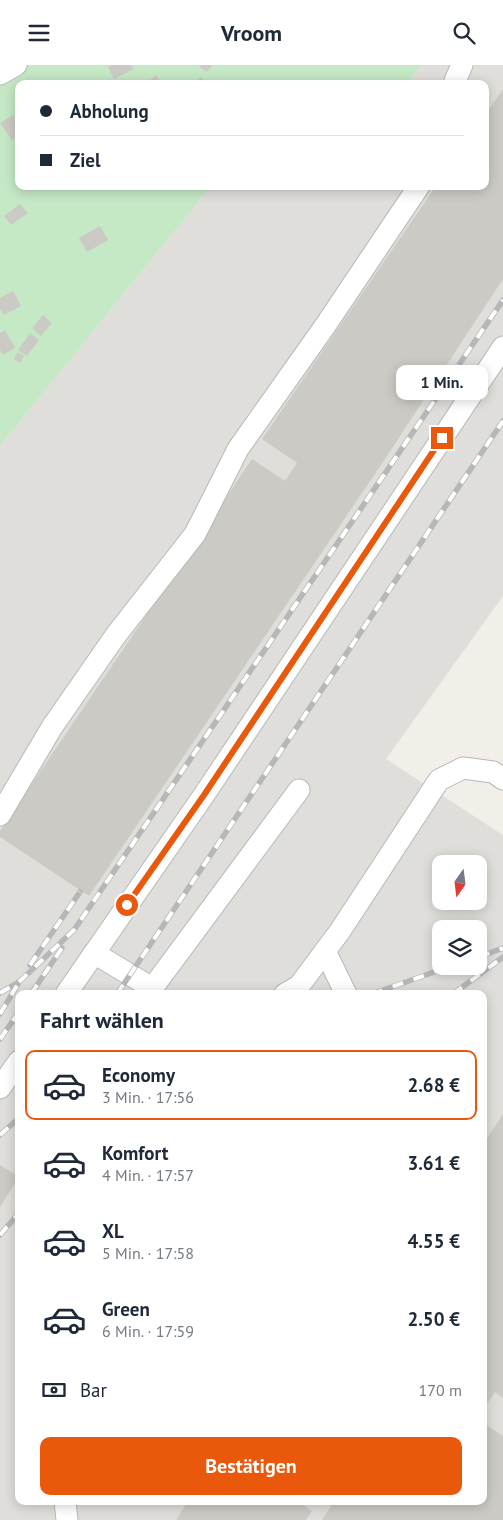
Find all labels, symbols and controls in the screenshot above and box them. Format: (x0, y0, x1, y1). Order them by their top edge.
icon: menu (25, 19, 53, 47)
text: Vroom (221, 19, 282, 47)
icon: search (450, 19, 478, 47)
text: Abholung (70, 99, 149, 123)
text: Ziel (70, 148, 101, 172)
callout: 1 Min. (396, 365, 488, 401)
text: 1 Min. (421, 372, 463, 392)
route end (431, 427, 453, 449)
north arrow (432, 855, 488, 910)
map controls (432, 855, 487, 975)
route start (116, 894, 138, 916)
button: layers (432, 920, 487, 975)
text: Fahrt wählen (40, 1006, 164, 1034)
icon: car (42, 1063, 87, 1108)
text: Economy (102, 1063, 175, 1087)
text: 2.68 € (407, 1073, 460, 1097)
text: 3 Min. · 17:56 (102, 1087, 194, 1107)
icon: car (42, 1141, 87, 1186)
text: Komfort (102, 1141, 168, 1165)
text: 3.61 € (407, 1151, 460, 1175)
text: 4 Min. · 17:57 (102, 1165, 194, 1185)
icon: car (42, 1219, 87, 1264)
text: XL (102, 1219, 124, 1243)
text: 4.55 € (407, 1229, 460, 1253)
text: 5 Min. · 17:58 (102, 1243, 194, 1263)
icon: car (42, 1297, 87, 1342)
text: Green (102, 1297, 150, 1321)
text: 2.50 € (407, 1307, 460, 1331)
text: 6 Min. · 17:59 (102, 1321, 194, 1341)
icon: cash (40, 1376, 68, 1404)
text: Bar (80, 1378, 107, 1402)
text: 170 m (419, 1380, 462, 1400)
button: Bestätigen (40, 1437, 462, 1495)

